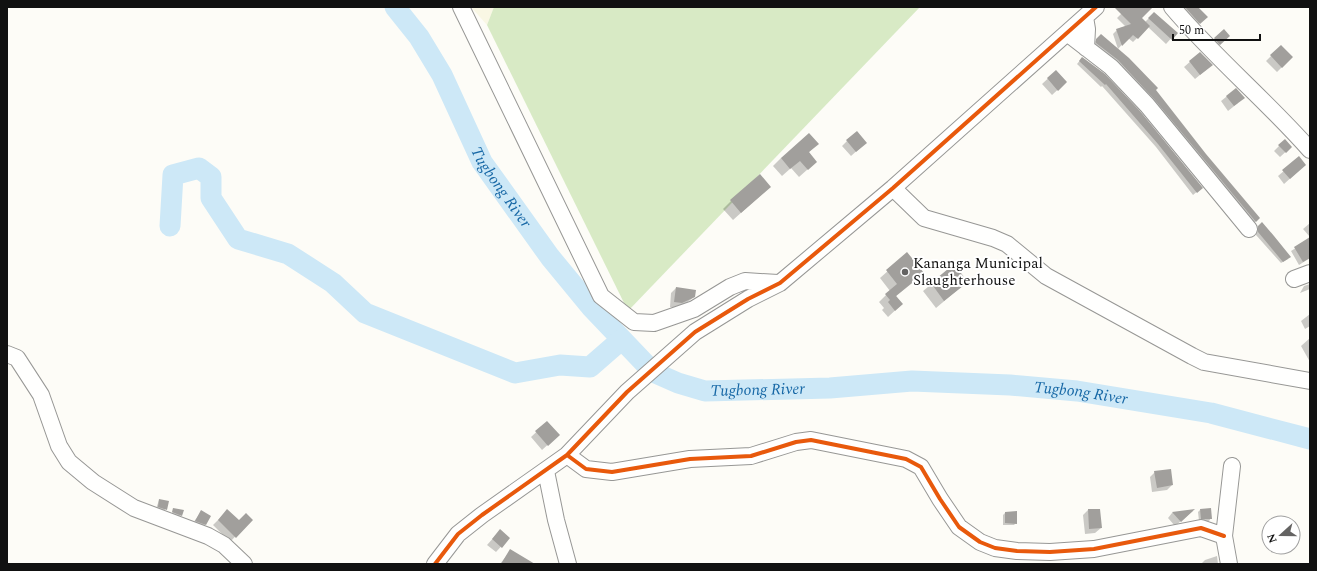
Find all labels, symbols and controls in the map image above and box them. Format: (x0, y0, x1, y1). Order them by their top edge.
scale bar (1173, 16, 1260, 42)
text: 50 m (1179, 21, 1204, 40)
water label: Tugbong River (464, 143, 538, 233)
place label: Kananga Municipal Slaughterhouse (913, 252, 1043, 292)
marker: Kananga Municipal Slaughterhouse (900, 267, 910, 277)
water label: Tugbong River (1033, 375, 1130, 411)
water label: Tugbong River (710, 377, 806, 403)
north arrow (1261, 515, 1301, 555)
text: N (1263, 531, 1282, 546)

